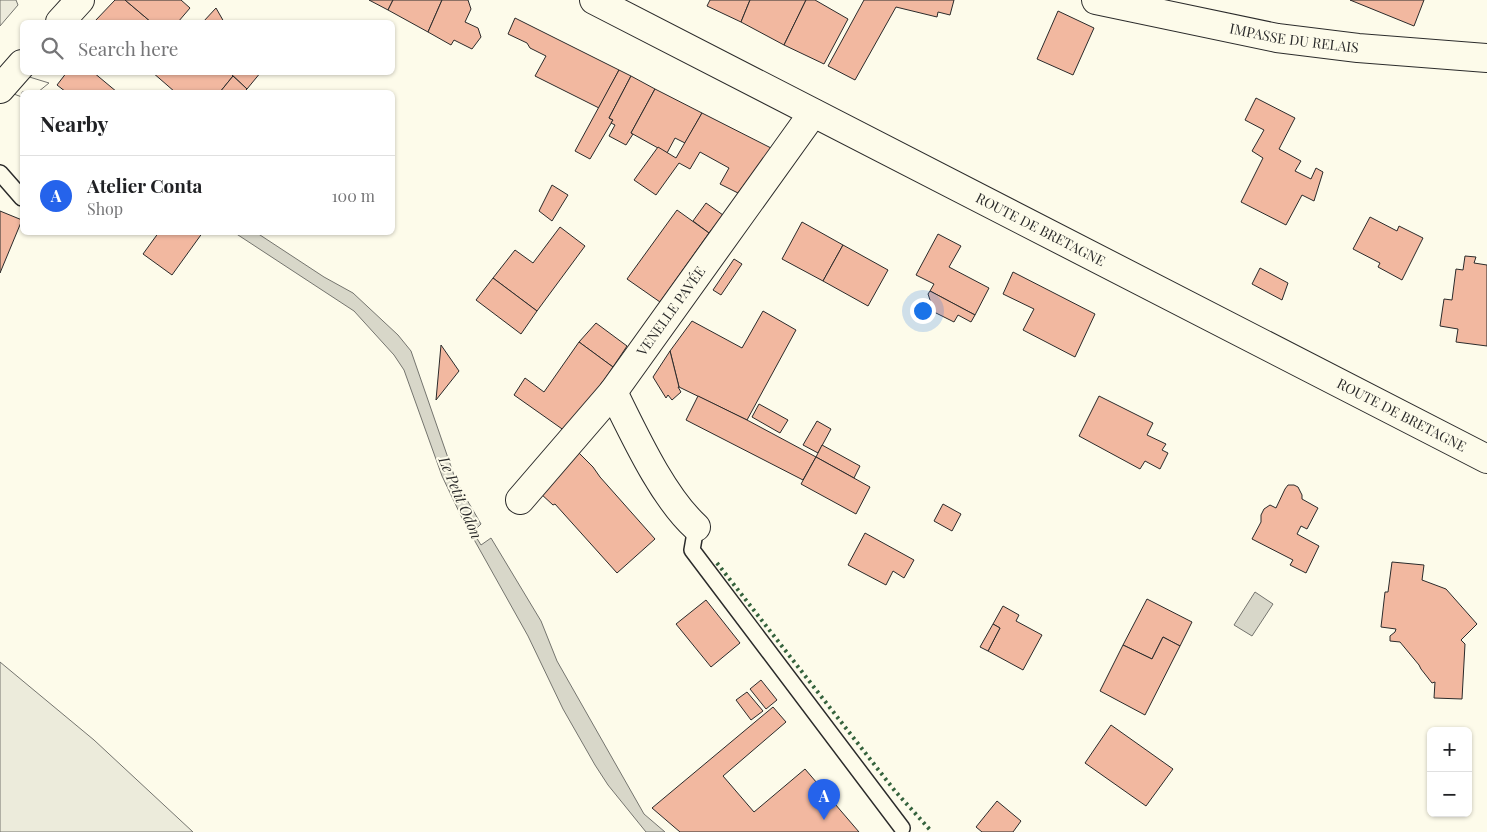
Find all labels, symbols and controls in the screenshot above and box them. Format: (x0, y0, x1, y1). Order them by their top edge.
street label: IMPASSE DU RELAIS (1228, 18, 1360, 57)
search box (20, 20, 395, 75)
icon: search (38, 34, 66, 62)
text: Search here (78, 35, 178, 61)
text: Nearby (40, 109, 109, 137)
text: Atelier Conta (87, 172, 202, 198)
text: A (51, 185, 61, 206)
text: 100 m (332, 185, 375, 206)
street label: ROUTE DE BRETAGNE (973, 188, 1109, 270)
text: Shop (87, 198, 123, 219)
street label: VENELLE PAVÉE (631, 262, 709, 360)
your location (910, 298, 936, 324)
street label: ROUTE DE BRETAGNE (1334, 374, 1470, 456)
water label: Le Petit Odon (434, 452, 487, 542)
map controls (1427, 727, 1472, 817)
button: + (1427, 727, 1472, 772)
button: − (1427, 772, 1472, 817)
pin: A (808, 779, 840, 820)

